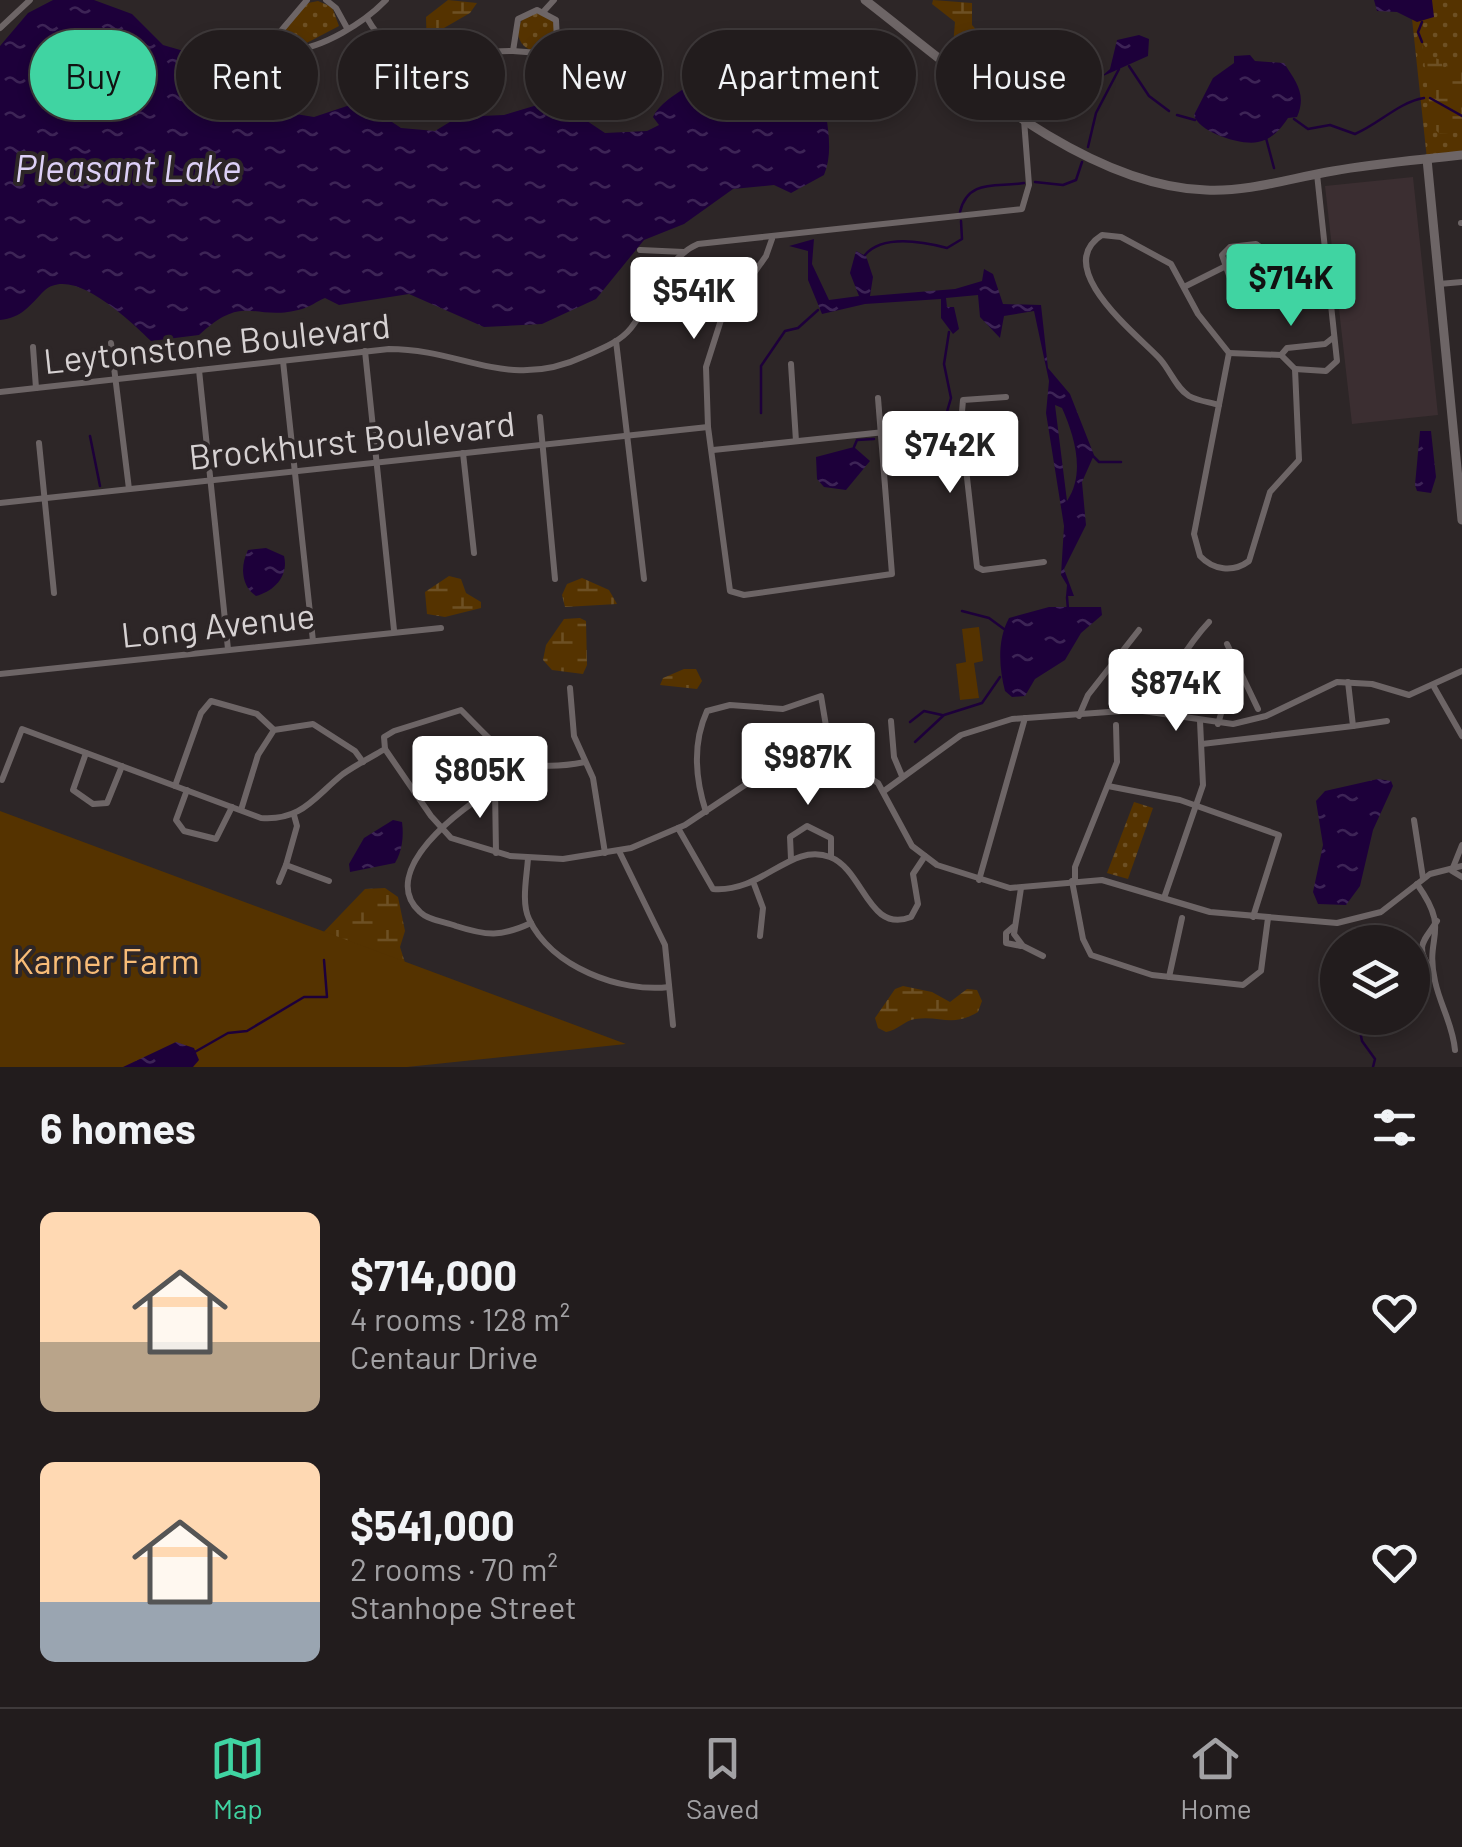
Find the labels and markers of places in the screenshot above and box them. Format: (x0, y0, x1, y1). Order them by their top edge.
pin: $714K (1221, 244, 1361, 329)
pin: $541K (624, 257, 764, 342)
pin: $742K (880, 411, 1020, 496)
pin: $874K (1106, 649, 1246, 734)
pin: $987K (738, 723, 878, 808)
pin: $805K (410, 736, 550, 821)

